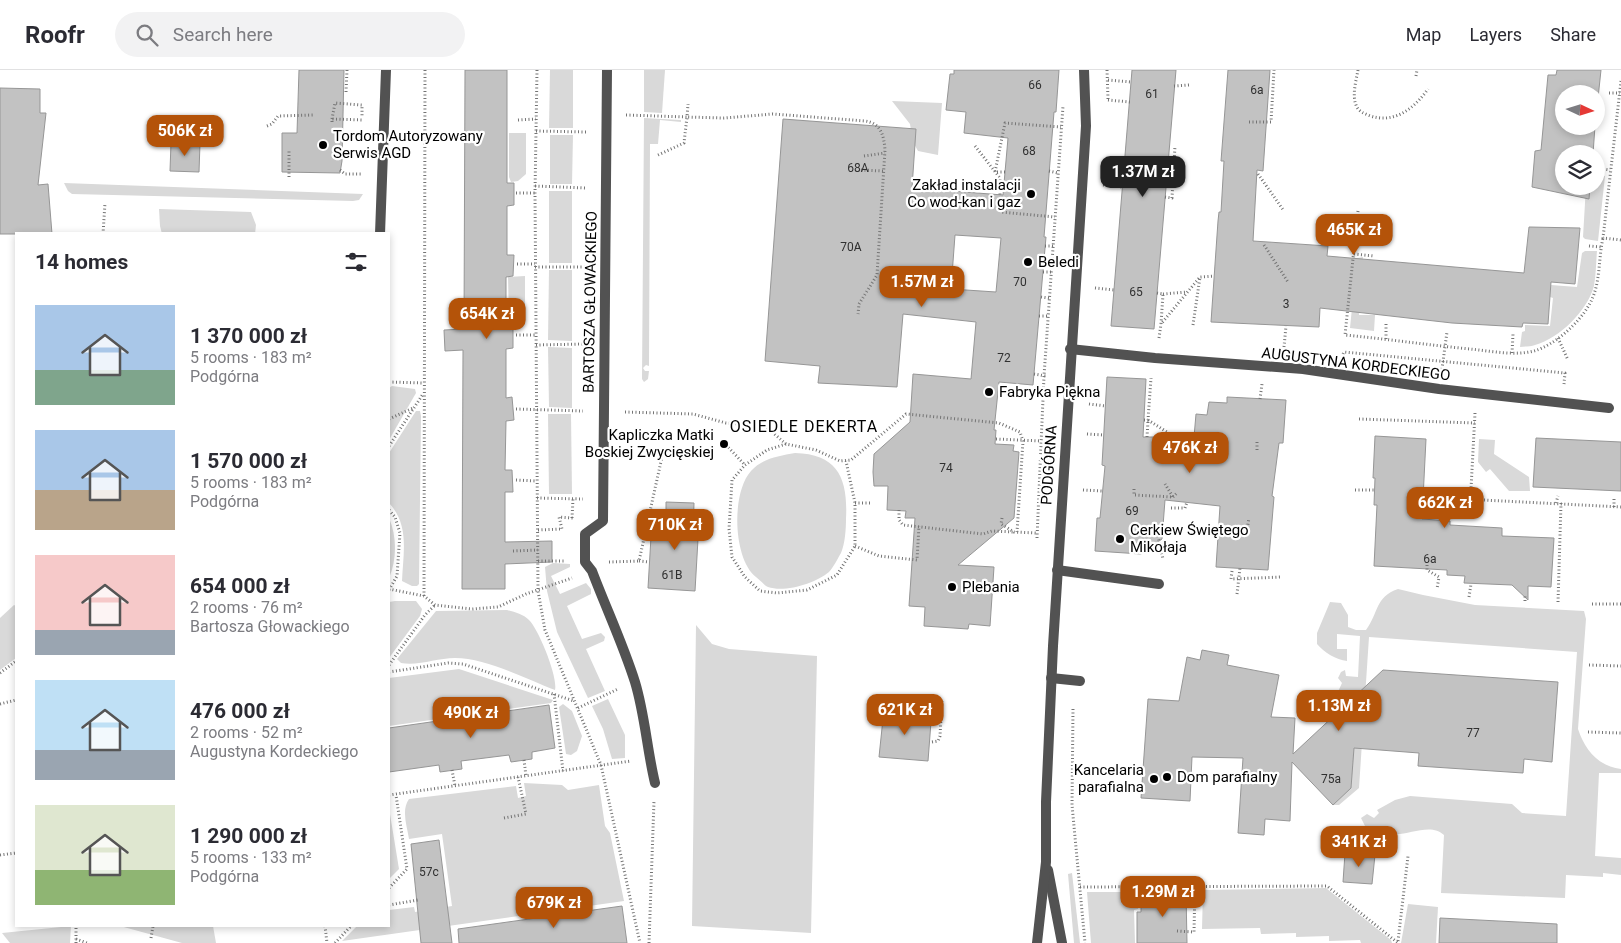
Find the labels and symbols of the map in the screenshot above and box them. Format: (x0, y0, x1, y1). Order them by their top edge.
house number: 66 (1028, 78, 1042, 92)
house number: 6a (1250, 83, 1264, 97)
north arrow (1555, 85, 1605, 135)
house number: 61 (1145, 87, 1159, 101)
pin: 506K zł (139, 114, 231, 157)
place label: Tordom Autoryzowany Serwis AGD (333, 127, 483, 162)
marker: Tordom Autoryzowany Serwis AGD (317, 139, 329, 151)
house number: 68 (1022, 144, 1036, 158)
pin: 1.37M zł (1091, 156, 1195, 198)
house number: 68A (847, 161, 869, 175)
place label: Zakład instalacji Co wod-kan i gaz (907, 176, 1021, 211)
marker: Zakład instalacji Co wod-kan i gaz (1025, 188, 1037, 200)
street label: BARTOSZA GŁOWACKIEGO (579, 211, 601, 393)
pin: 465K zł (1308, 214, 1400, 256)
house number: 70A (840, 240, 862, 254)
place label: Beledi (1038, 253, 1079, 271)
marker: Beledi (1022, 256, 1034, 268)
pin: 1.57M zł (870, 266, 974, 308)
house number: 70 (1013, 275, 1027, 289)
house number: 65 (1129, 285, 1143, 299)
house number: 3 (1283, 297, 1289, 311)
pin: 654K zł (441, 298, 533, 340)
street label: AUGUSTYNA KORDECKIEGO (1261, 343, 1451, 385)
house number: 72 (997, 351, 1011, 365)
place label: Fabryka Piękna (999, 383, 1101, 401)
marker: Fabryka Piękna (983, 386, 995, 398)
district label: OSIEDLE DEKERTA (730, 417, 878, 436)
street label: PODGÓRNA (1037, 424, 1061, 506)
place label: Kapliczka Matki Boskiej Zwycięskiej (585, 426, 714, 461)
pin: 476K zł (1144, 432, 1236, 474)
marker: Kapliczka Matki Boskiej Zwycięskiej (718, 438, 730, 450)
house number: 74 (939, 461, 953, 475)
pin: 662K zł (1399, 486, 1491, 529)
house number: 69 (1125, 504, 1139, 518)
pin: 710K zł (629, 508, 721, 551)
place label: Cerkiew Świętego Mikołaja (1130, 521, 1249, 556)
marker: Cerkiew Świętego Mikołaja (1114, 533, 1126, 545)
house number: 6a (1423, 552, 1437, 566)
house number: 61B (662, 568, 682, 582)
place label: Plebania (962, 578, 1020, 596)
marker: Plebania (946, 581, 958, 593)
pin: 1.13M zł (1287, 690, 1391, 732)
pin: 621K zł (859, 694, 951, 736)
pin: 490K zł (425, 696, 517, 739)
house number: 77 (1466, 726, 1480, 740)
place label: Kancelaria parafialna (1074, 761, 1144, 796)
place label: Dom parafialny (1177, 768, 1277, 786)
marker: Dom parafialny (1161, 771, 1173, 783)
house number: 75a (1321, 772, 1341, 786)
marker: Kancelaria parafialna (1148, 773, 1160, 785)
pin: 341K zł (1313, 826, 1405, 868)
house number: 57c (419, 865, 439, 879)
pin: 1.29M zł (1111, 876, 1215, 918)
pin: 679K zł (508, 886, 600, 929)

